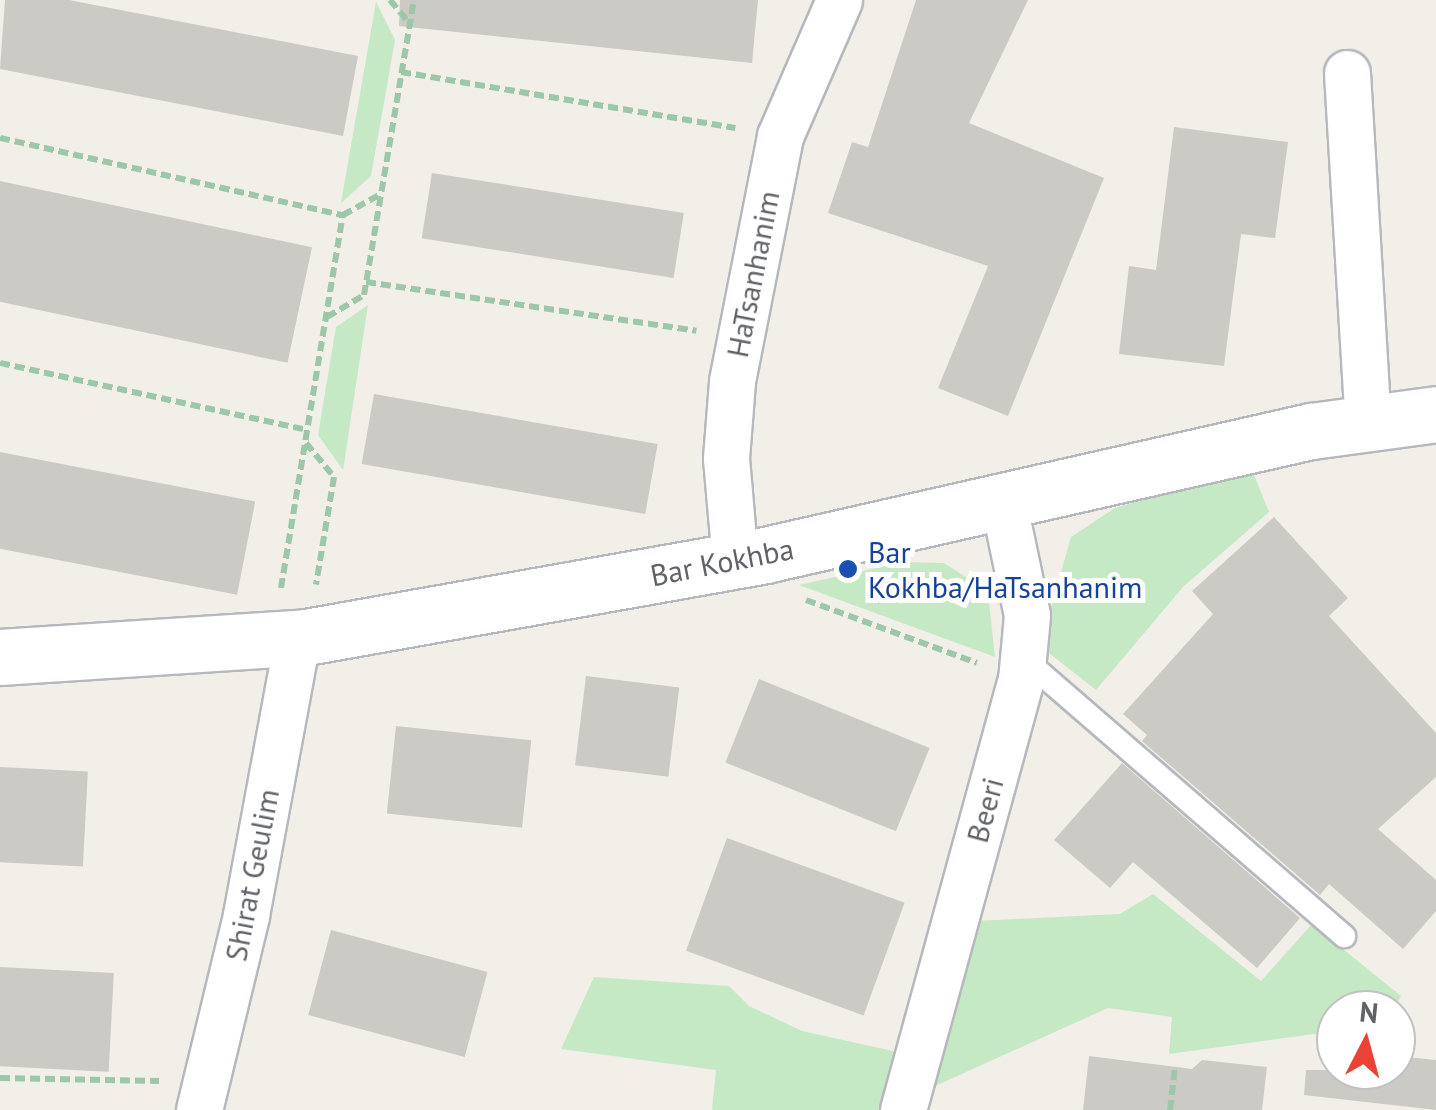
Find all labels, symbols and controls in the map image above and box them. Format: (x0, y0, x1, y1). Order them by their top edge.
street label: HaTsanhanim (719, 188, 787, 360)
street label: Bar Kokhba (647, 530, 797, 594)
place label: Bar Kokhba/HaTsanhanim (868, 534, 1142, 604)
marker: Bar Kokhba/HaTsanhanim (837, 558, 859, 580)
street label: Beeri (959, 774, 1011, 846)
street label: Shirat Geulim (218, 786, 286, 964)
north arrow (1316, 990, 1416, 1090)
text: N (1358, 992, 1380, 1031)

